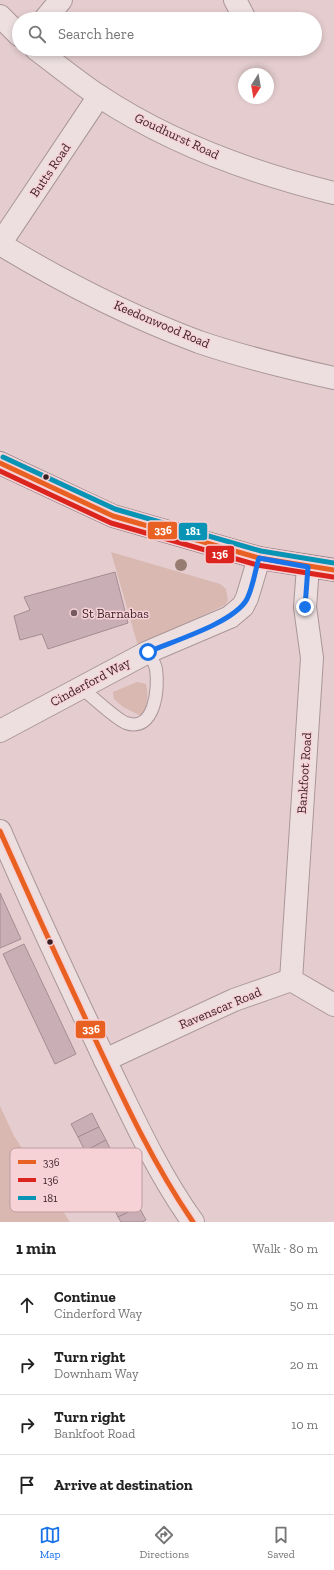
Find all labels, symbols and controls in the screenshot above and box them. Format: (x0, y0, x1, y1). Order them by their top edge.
search box (12, 12, 322, 56)
icon: search (26, 23, 48, 45)
text: Search here (58, 25, 134, 43)
north arrow (238, 68, 274, 104)
street label: Goudhurst Road (132, 110, 222, 162)
street label: Butts Road (27, 140, 73, 200)
street label: Keedonwood Road (112, 297, 212, 351)
unlabelled marker (41, 472, 51, 482)
line badge: 336 (147, 521, 178, 540)
line badge: 181 (178, 522, 208, 541)
text: 336 (154, 524, 172, 537)
text: 181 (186, 525, 201, 538)
line badge: 136 (205, 545, 235, 564)
text: 136 (212, 548, 228, 561)
route end (296, 598, 314, 616)
place label: St Barnabas (82, 606, 149, 621)
marker: St Barnabas (69, 608, 79, 618)
route start (139, 643, 157, 661)
street label: Cinderford Way (48, 654, 133, 709)
street label: Bankfoot Road (294, 732, 314, 814)
unlabelled marker (45, 937, 55, 947)
street label: Ravenscar Road (177, 984, 263, 1032)
line badge: 336 (75, 1020, 106, 1039)
text: 336 (82, 1023, 100, 1036)
legend (10, 1148, 142, 1212)
text: 336 (43, 1156, 60, 1169)
text: 136 (43, 1174, 59, 1187)
text: 181 (43, 1192, 58, 1205)
text: 1 min (16, 1238, 56, 1258)
text: Walk · 80 m (253, 1241, 318, 1256)
text: Continue (54, 1288, 116, 1306)
icon: ahead (16, 1294, 38, 1316)
text: 50 m (290, 1297, 318, 1312)
text: Cinderford Way (54, 1306, 142, 1321)
text: Turn right (54, 1348, 125, 1366)
icon: right (16, 1354, 38, 1376)
text: 20 m (290, 1357, 318, 1372)
text: Downham Way (54, 1366, 139, 1381)
text: Turn right (54, 1408, 125, 1426)
icon: right (16, 1414, 38, 1436)
text: 10 m (291, 1417, 318, 1432)
text: Bankfoot Road (54, 1426, 135, 1441)
icon: arrive (16, 1474, 38, 1496)
text: Arrive at destination (54, 1476, 193, 1494)
tab: Map (39, 1524, 61, 1561)
tab: Directions (139, 1524, 189, 1561)
tab: Saved (267, 1524, 295, 1561)

